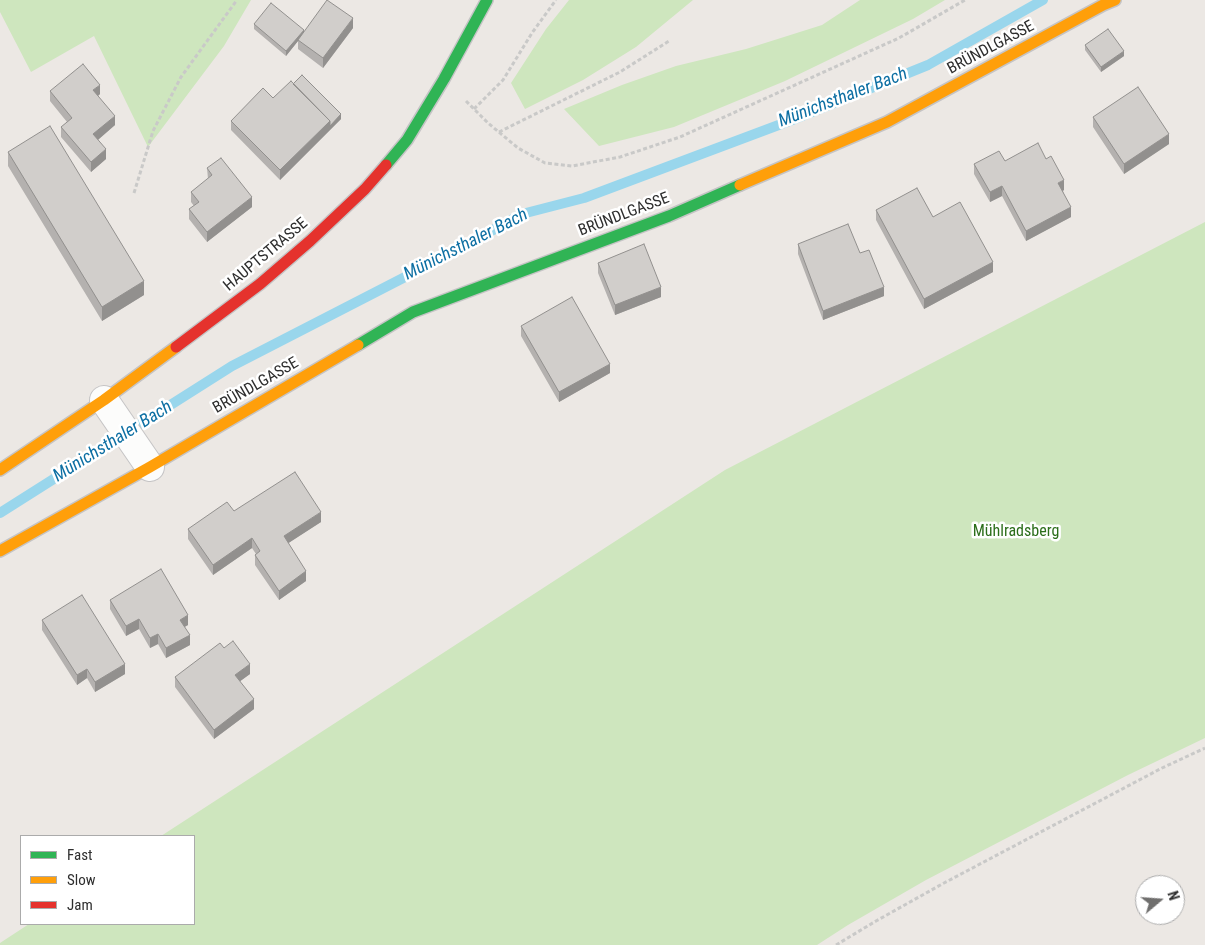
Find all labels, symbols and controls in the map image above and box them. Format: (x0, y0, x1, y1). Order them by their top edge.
street label: BRÜNDLGASSE (944, 17, 1038, 79)
water label: Münichsthaler Bach (775, 63, 911, 133)
street label: BRÜNDLGASSE (576, 189, 672, 241)
water label: Münichsthaler Bach (400, 204, 532, 286)
street label: HAUPTSTRASSE (220, 214, 312, 296)
street label: BRÜNDLGASSE (210, 354, 302, 418)
water label: Münichsthaler Bach (49, 397, 177, 487)
park label: Mühlradsberg (973, 522, 1059, 542)
legend (20, 835, 195, 925)
text: Fast (67, 846, 92, 864)
text: Slow (67, 871, 96, 889)
north arrow (1135, 875, 1185, 925)
text: N (1164, 889, 1182, 902)
text: Jam (67, 896, 93, 914)

